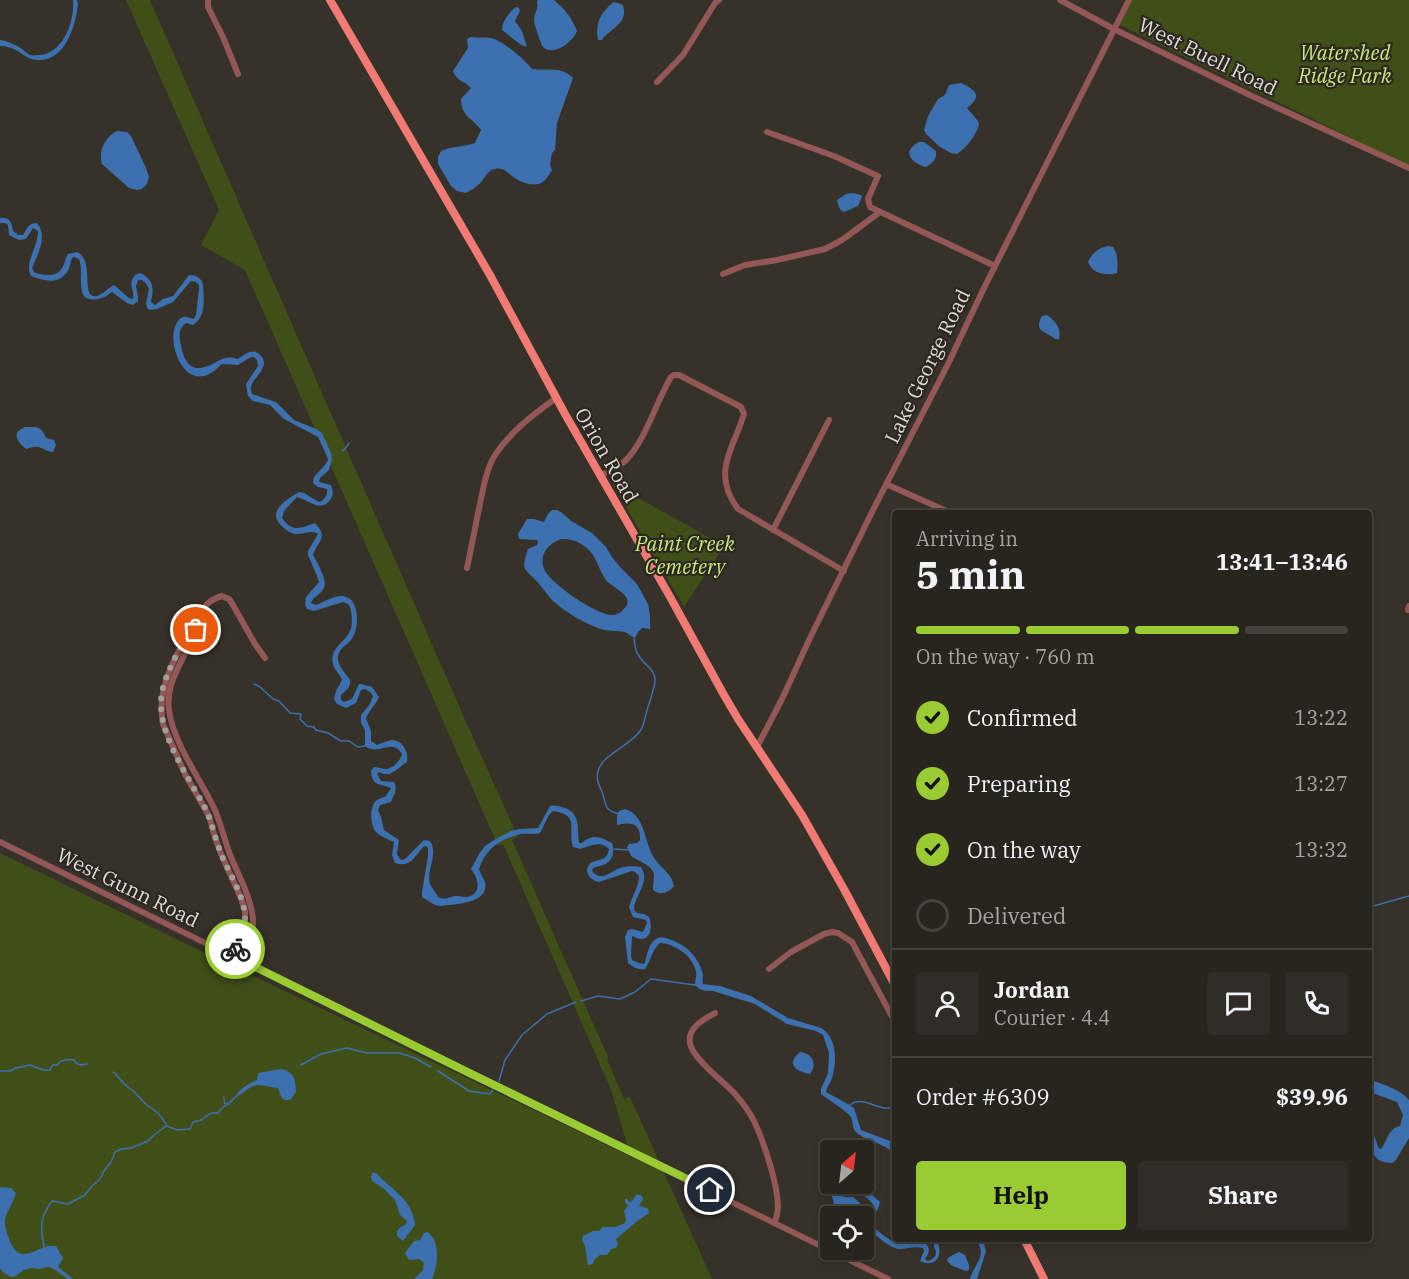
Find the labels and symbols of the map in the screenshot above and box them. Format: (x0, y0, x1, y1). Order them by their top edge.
street label: West Buell Road (1134, 11, 1282, 101)
park label: Watershed Ridge Park (1297, 39, 1392, 89)
street label: Lake George Road (878, 284, 976, 448)
street label: Orion Road (569, 402, 645, 508)
park label: Paint Creek Cemetery (634, 530, 735, 580)
pin (170, 604, 221, 655)
street label: West Gunn Road (52, 841, 204, 933)
courier (205, 919, 265, 979)
north arrow (820, 1140, 874, 1194)
pin (684, 1164, 735, 1215)

